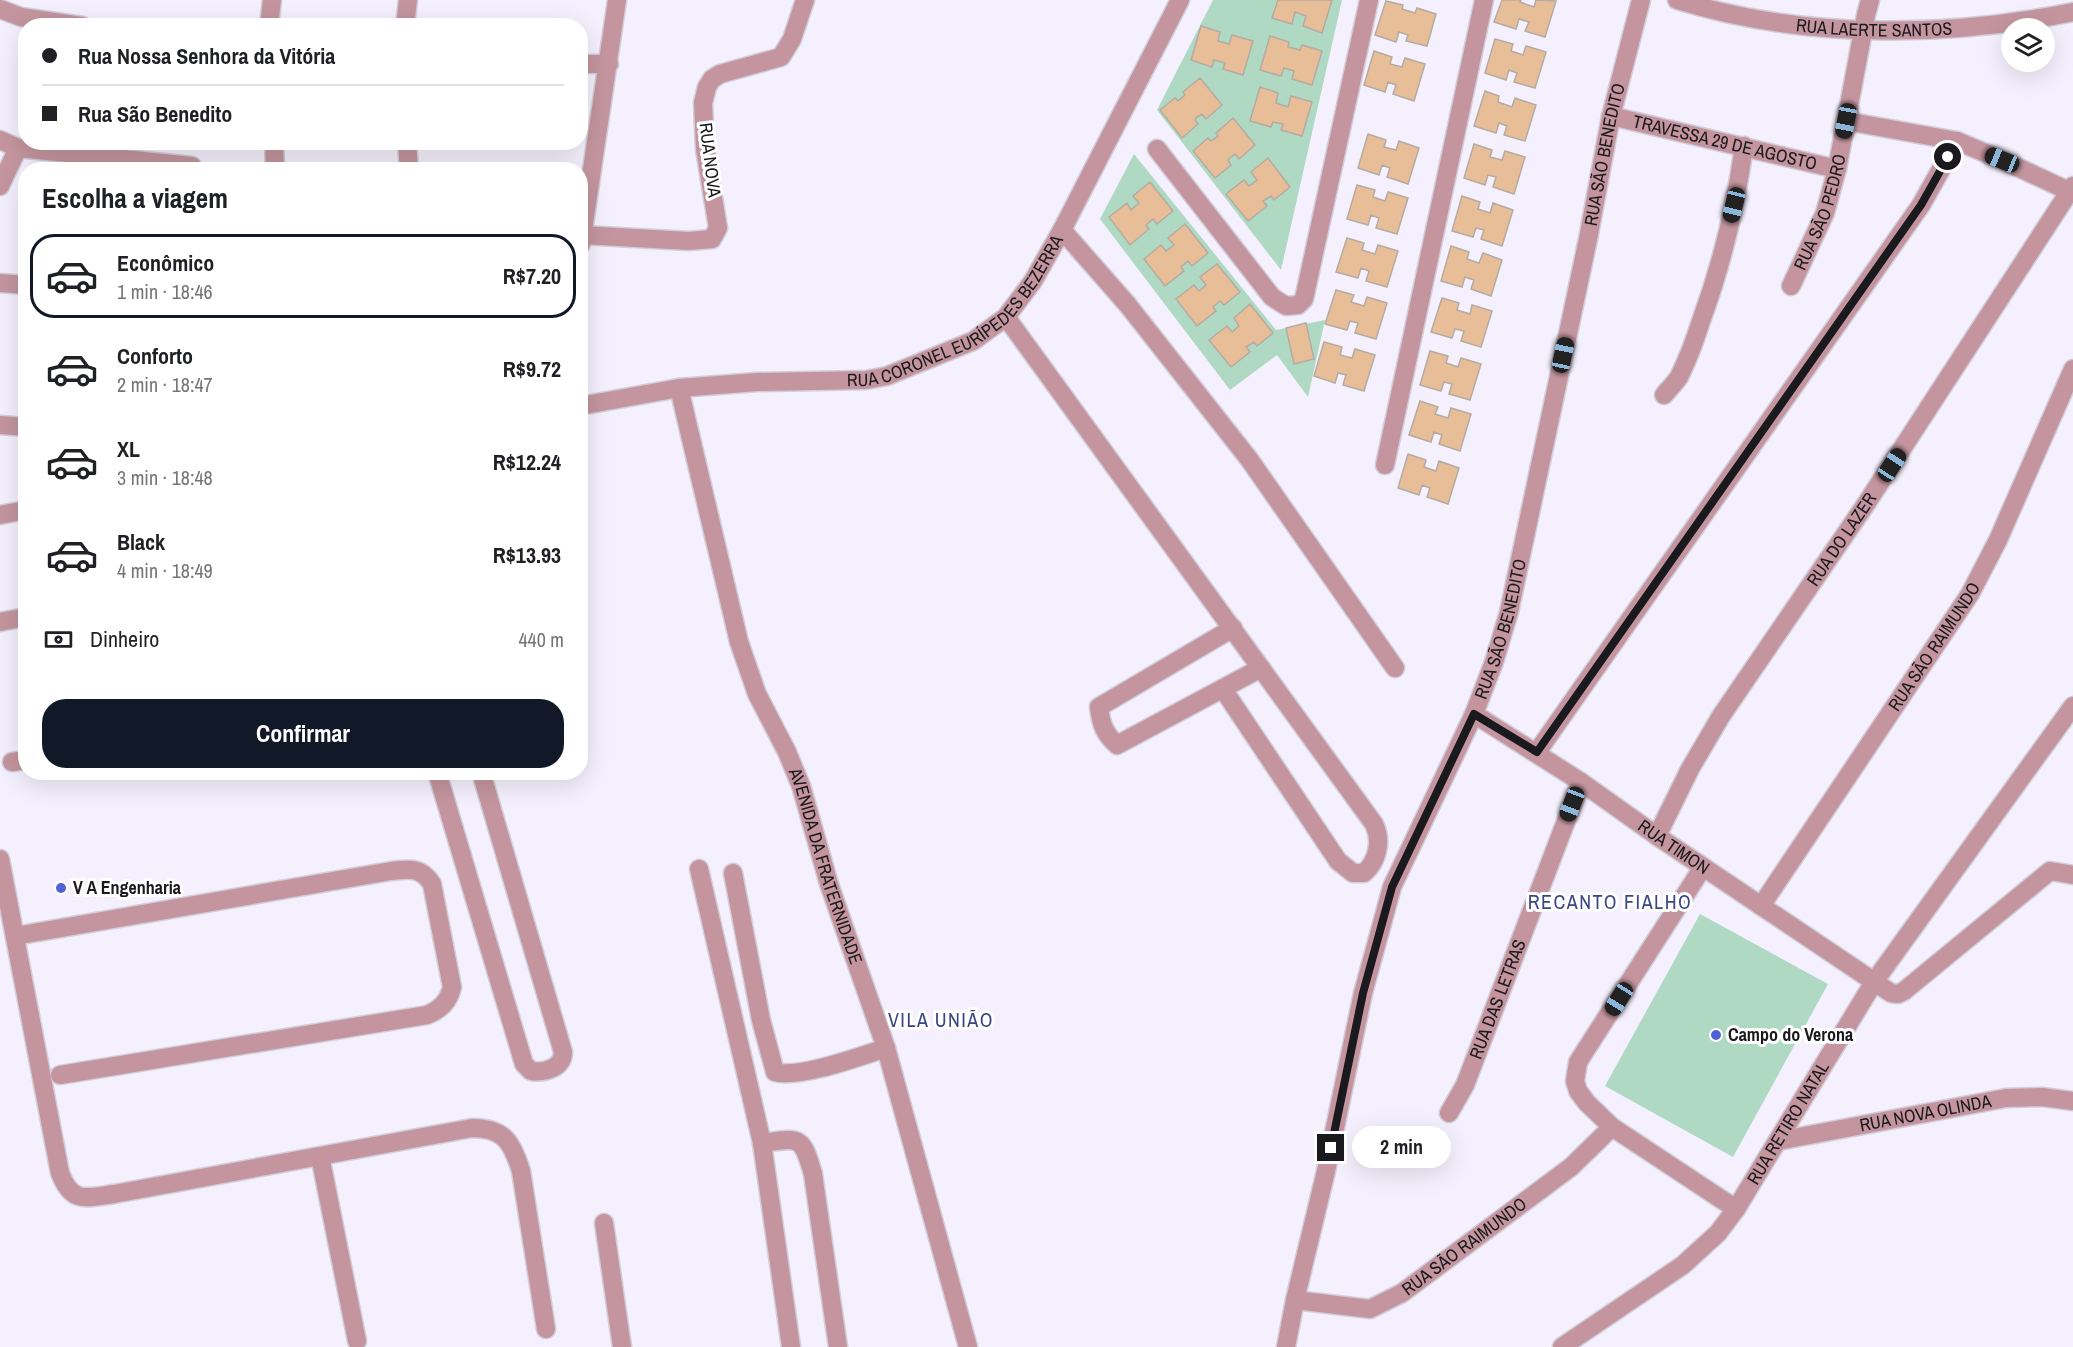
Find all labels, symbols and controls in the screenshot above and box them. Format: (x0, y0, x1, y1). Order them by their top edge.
street label: RUA LAERTE SANTOS (1795, 12, 1953, 43)
map controls (2001, 18, 2055, 72)
button: layers (2001, 18, 2055, 72)
text: Rua Nossa Senhora da Vitória (78, 41, 335, 71)
street label: RUA SÃO BENEDITO (1578, 80, 1631, 228)
text: Rua São Benedito (78, 99, 232, 129)
car (1834, 102, 1858, 140)
street label: TRAVESSA 29 DE AGOSTO (1630, 109, 1820, 176)
street label: RUA NOVA (694, 121, 728, 199)
route start (1934, 143, 1961, 170)
car (1982, 145, 2022, 175)
street label: RUA SÃO PEDRO (1787, 152, 1852, 274)
text: Escolha a viagem (42, 180, 228, 216)
car (1721, 185, 1747, 225)
street label: RUA CORONEL EURÍPEDES BEZERRA (847, 230, 1069, 392)
text: Econômico (117, 248, 214, 278)
icon: car (45, 249, 99, 303)
text: R$7.20 (503, 261, 561, 291)
text: 1 min · 18:46 (117, 278, 213, 305)
car (1550, 336, 1576, 374)
text: Conforto (117, 341, 193, 371)
icon: car (45, 342, 99, 396)
text: R$9.72 (503, 354, 561, 384)
text: 2 min · 18:47 (117, 371, 213, 398)
text: XL (117, 434, 140, 464)
icon: car (45, 435, 99, 489)
car (1875, 445, 1909, 485)
text: R$12.24 (493, 447, 561, 477)
text: 3 min · 18:48 (117, 464, 213, 491)
street label: RUA DO LAZER (1800, 487, 1882, 591)
text: Black (117, 527, 165, 557)
icon: car (45, 528, 99, 582)
text: R$13.93 (493, 540, 561, 570)
text: 4 min · 18:49 (117, 557, 213, 584)
street label: RUA SÃO BENEDITO (1468, 557, 1532, 703)
street label: RUA SÃO RAIMUNDO (1882, 578, 1986, 716)
icon: cash (42, 623, 75, 656)
text: Dinheiro (90, 624, 159, 654)
text: 440 m (518, 626, 564, 653)
button: Confirmar (42, 699, 564, 768)
street label: AVENIDA DA FRATERNIDADE (783, 763, 869, 968)
car (1557, 784, 1587, 824)
street label: RUA TIMON (1633, 813, 1715, 880)
place label: V A Engenharia (73, 875, 182, 900)
marker: V A Engenharia (54, 881, 68, 895)
district label: RECANTO FIALHO (1528, 888, 1692, 915)
street label: RUA DAS LETRAS (1463, 935, 1532, 1063)
car (1602, 979, 1636, 1019)
district label: VILA UNIÃO (888, 1006, 994, 1033)
place label: Campo do Verona (1728, 1022, 1854, 1047)
marker: Campo do Verona (1709, 1028, 1723, 1042)
street label: RUA RETIRO NATAL (1741, 1057, 1835, 1189)
street label: RUA NOVA OLINDA (1857, 1088, 1993, 1137)
callout: 2 min (1352, 1127, 1451, 1169)
text: 2 min (1380, 1133, 1423, 1160)
route end (1317, 1134, 1344, 1161)
street label: RUA SÃO RAIMUNDO (1396, 1191, 1532, 1301)

